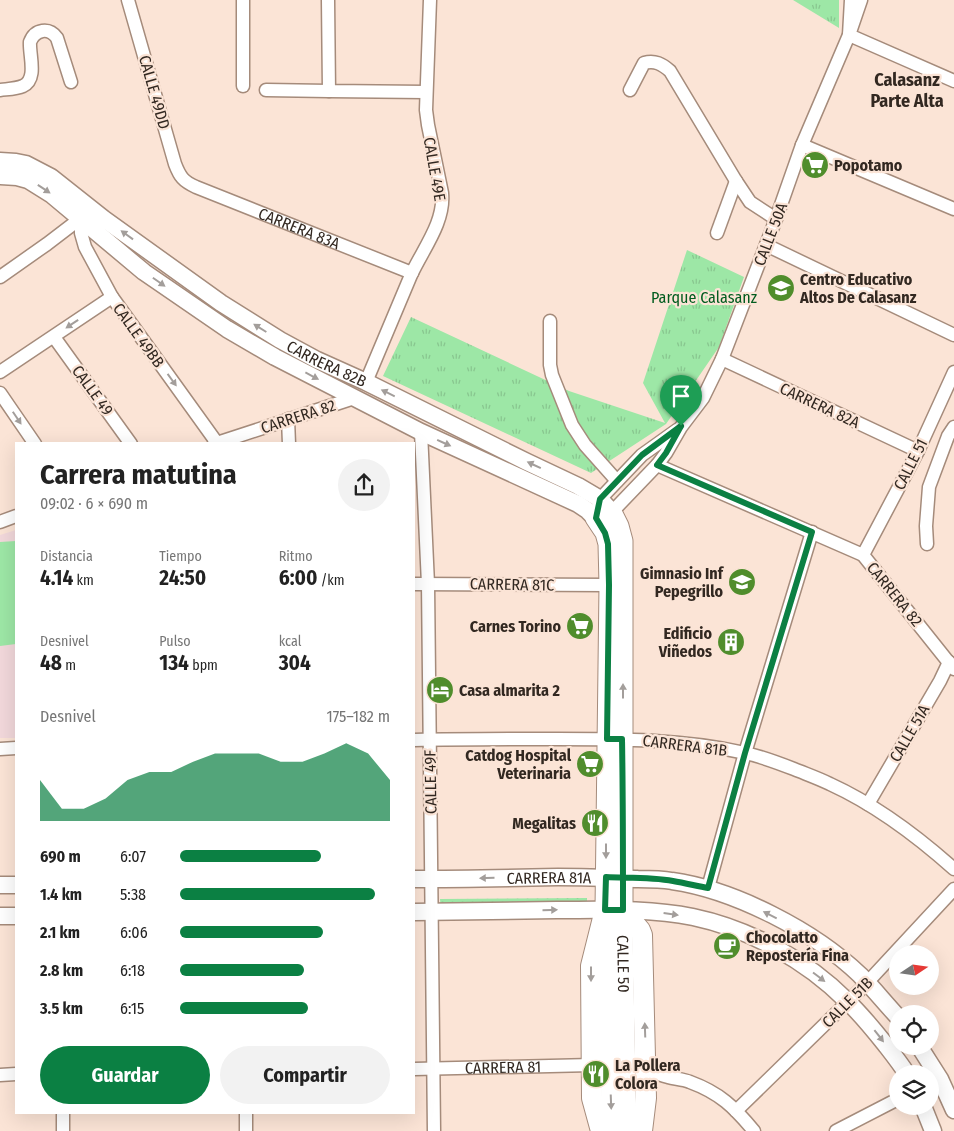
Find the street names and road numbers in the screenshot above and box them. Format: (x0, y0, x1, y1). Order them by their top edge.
street label: CALLE 49DD (135, 53, 174, 131)
street label: CALLE 49E (420, 136, 449, 203)
street label: CALLE 50A (750, 199, 791, 268)
street label: CARRERA 83A (256, 204, 343, 254)
street label: CALLE 49BB (109, 299, 168, 371)
street label: CARRERA 82B (283, 336, 370, 391)
street label: CALLE 49 (68, 362, 117, 419)
street label: CARRERA 82A (777, 379, 863, 432)
street label: CARRERA 82 (258, 395, 338, 437)
street label: CALLE 51 (890, 436, 931, 493)
street label: CARRERA 82 (863, 558, 926, 630)
street label: CARRERA 81C (470, 574, 554, 595)
street label: CALLE 51A (885, 701, 934, 765)
street label: CARRERA 81B (642, 731, 729, 760)
street label: CALLE 49F (420, 750, 441, 814)
street label: CARRERA 81A (506, 868, 592, 888)
street label: CALLE 50 (613, 935, 633, 993)
street label: CALLE 51B (818, 973, 877, 1032)
street label: CARRERA 81 (465, 1057, 541, 1078)

